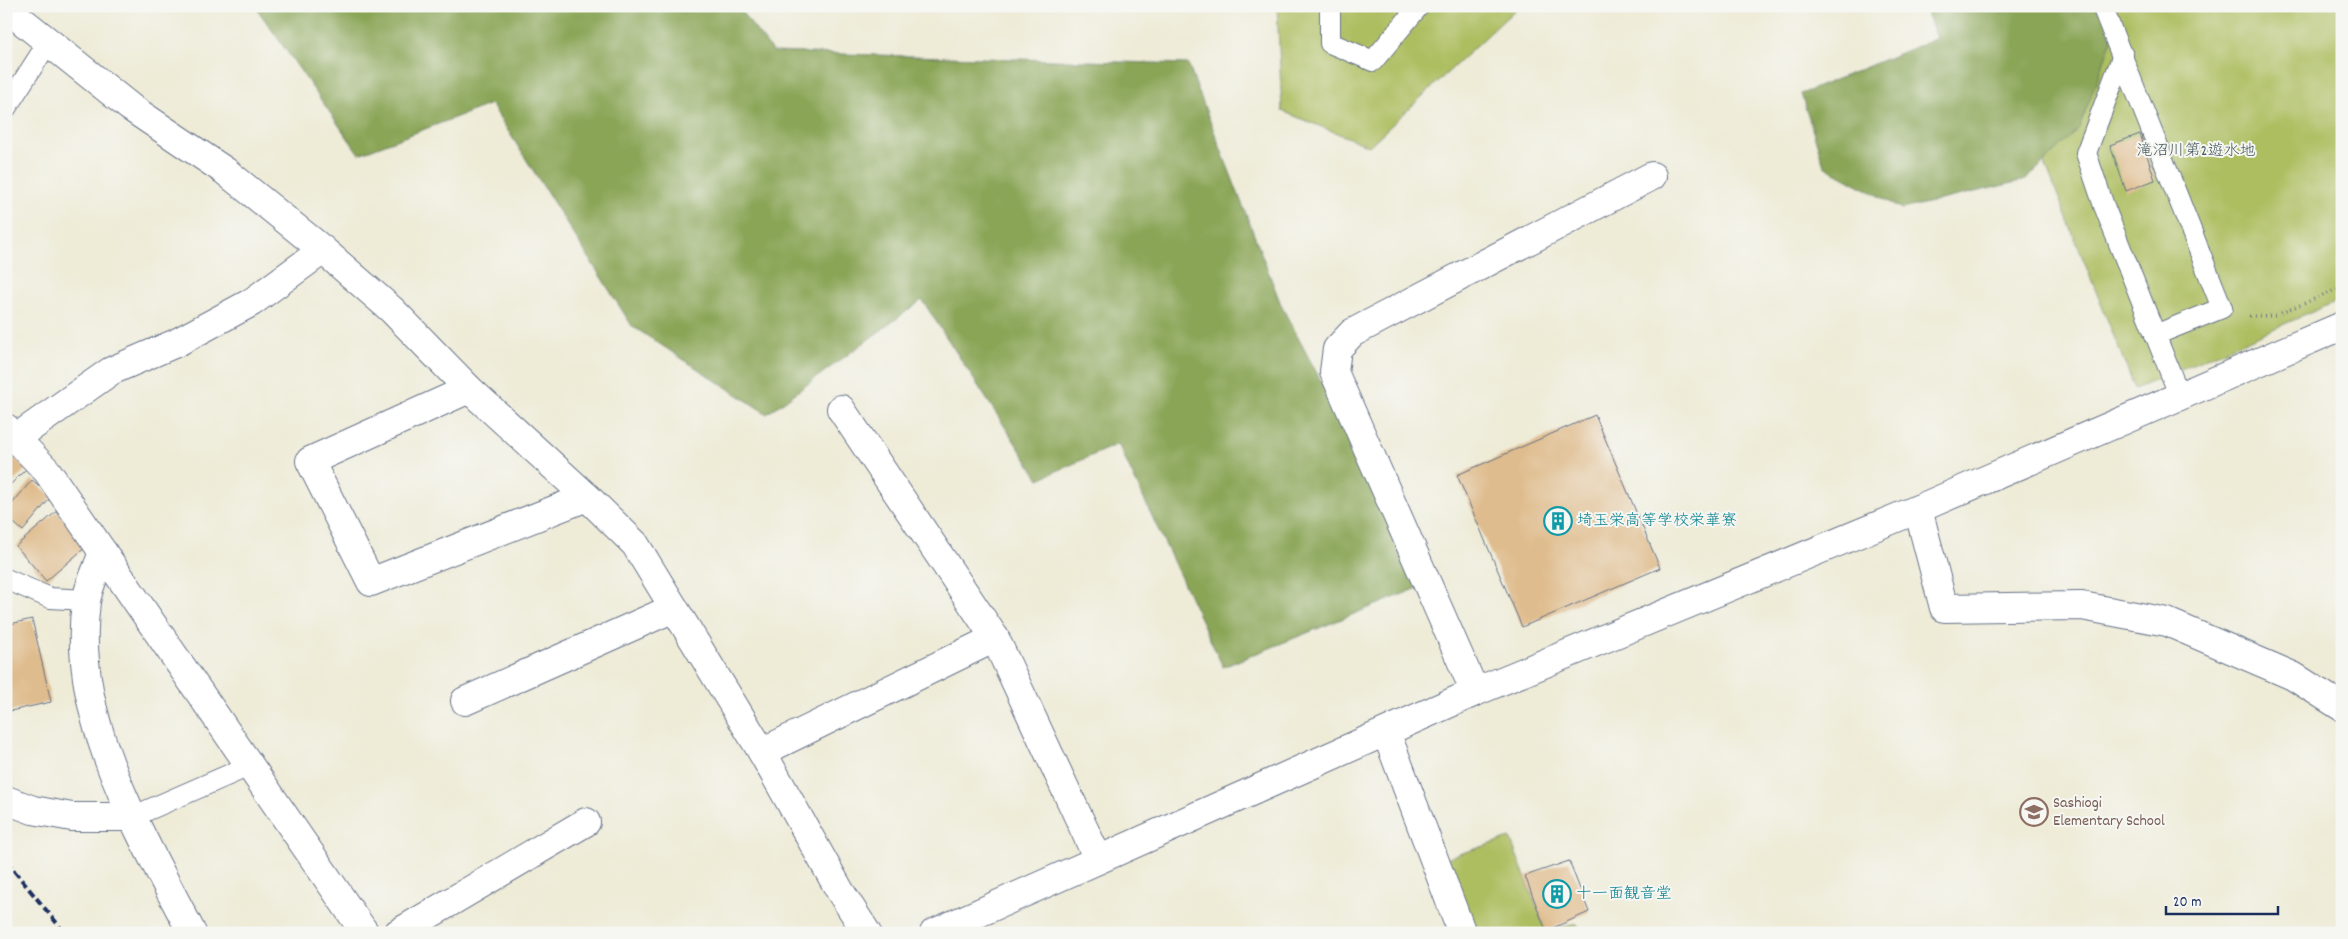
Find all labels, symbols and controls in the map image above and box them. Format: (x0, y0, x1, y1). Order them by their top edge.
park label: 滝沼川第2遊水地 (2137, 140, 2256, 163)
building icon: 埼玉栄高等学校栄華寮 (1543, 506, 1573, 536)
place label: 埼玉栄高等学校栄華寮 (1577, 510, 1737, 533)
place label: Sashiogi Elementary School (2053, 792, 2165, 833)
school or university icon: Sashiogi Elementary School (2019, 797, 2049, 827)
building icon: 十一面観音堂 (1542, 879, 1572, 909)
place label: 十一面観音堂 (1576, 883, 1672, 906)
scale bar (2166, 884, 2278, 916)
text: 20 m (2173, 892, 2201, 914)

